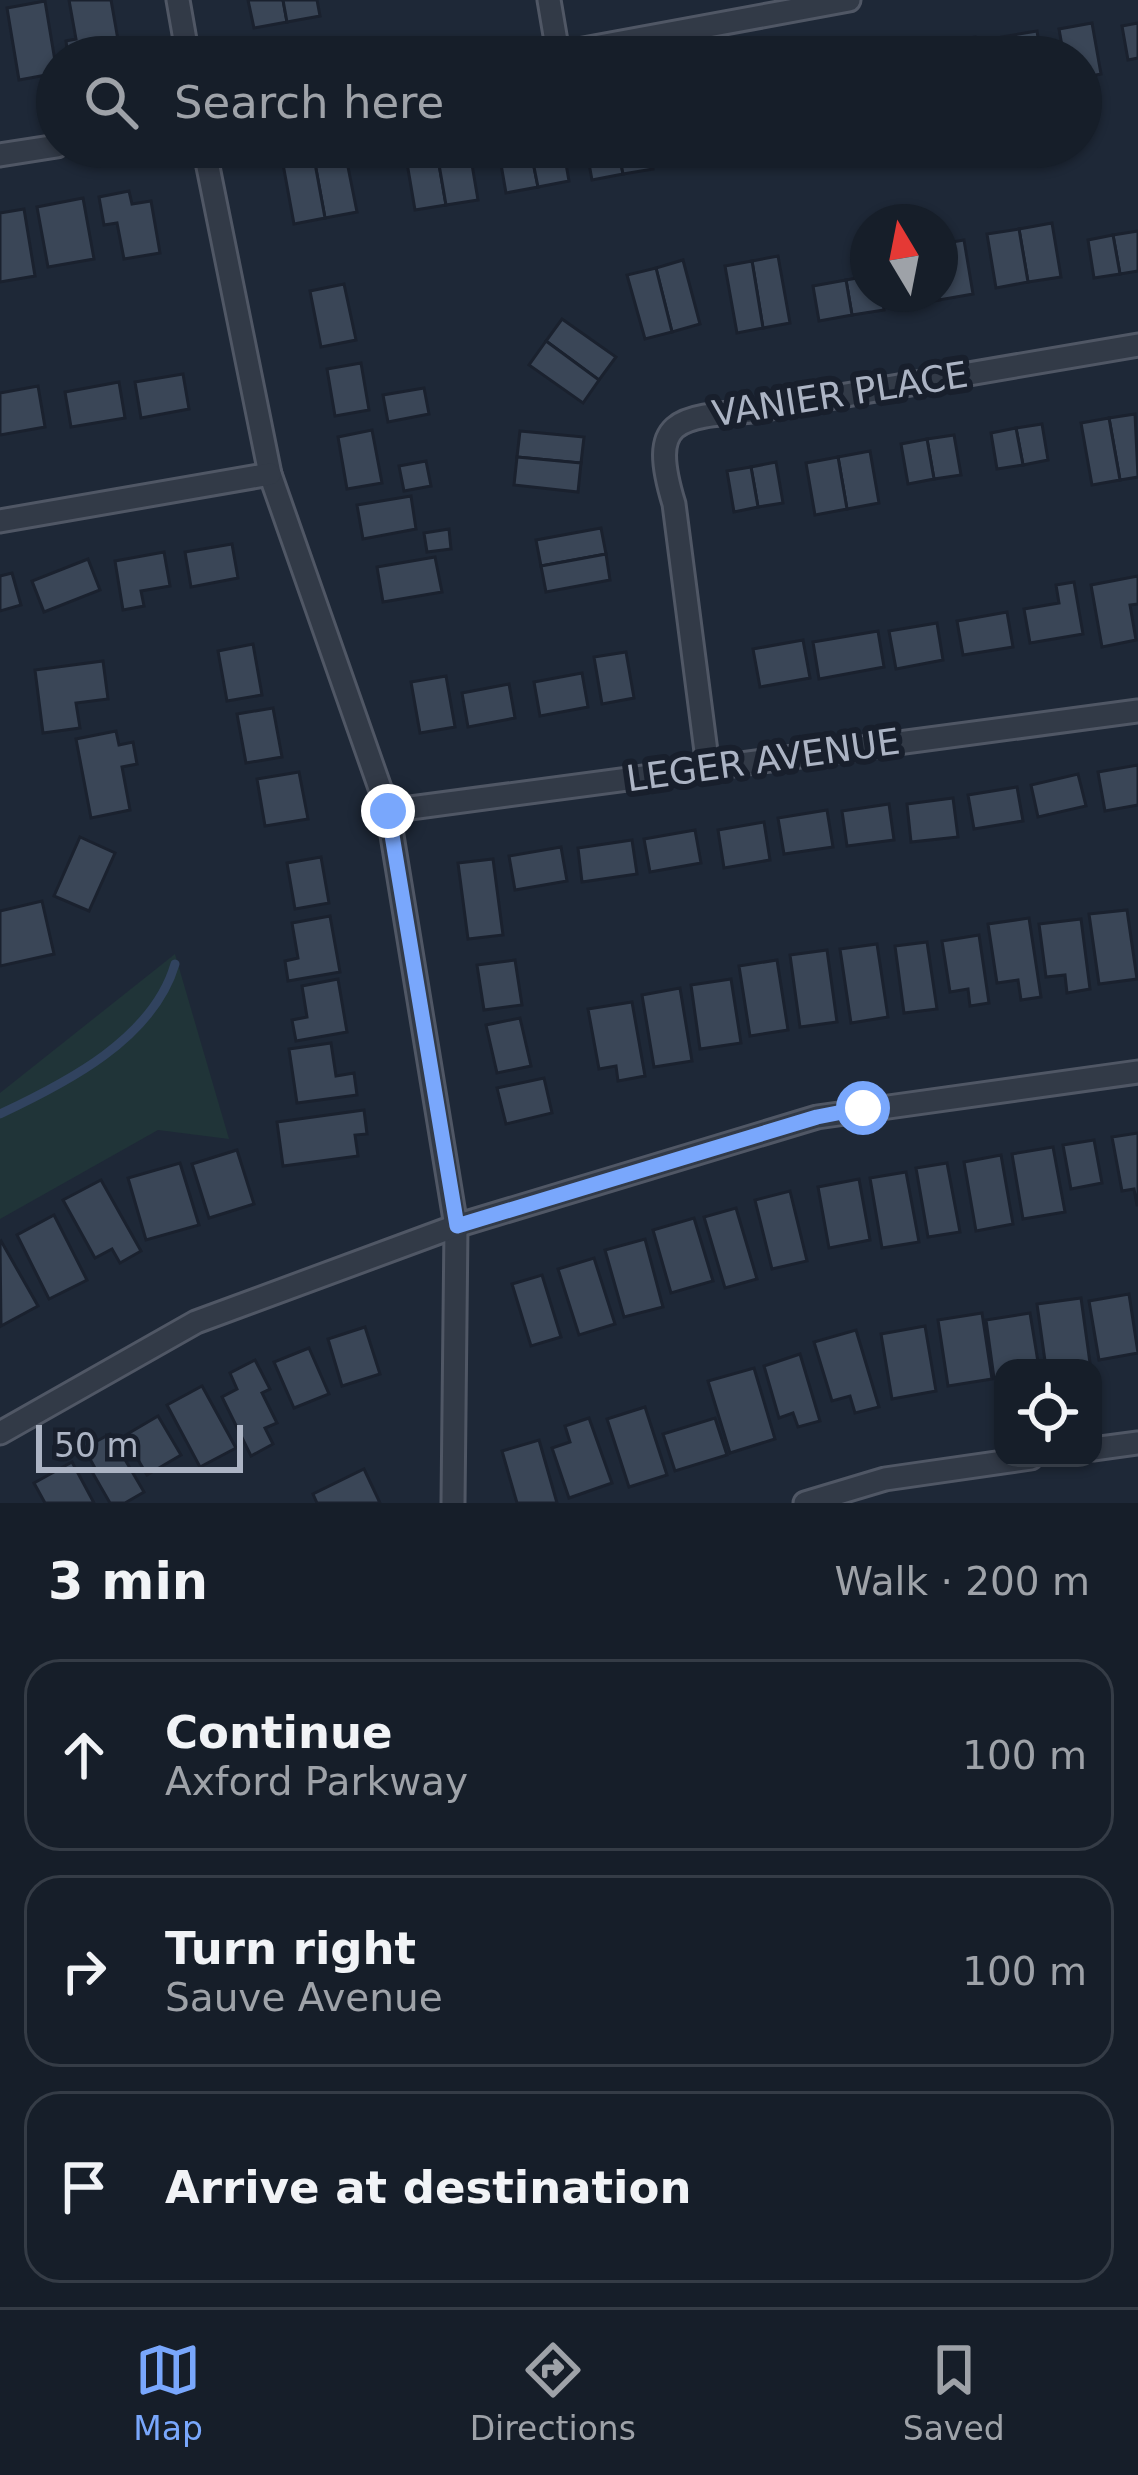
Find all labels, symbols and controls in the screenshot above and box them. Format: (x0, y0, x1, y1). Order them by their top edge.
search box (36, 36, 1102, 168)
icon: search (78, 69, 144, 135)
text: Search here (174, 76, 444, 129)
north arrow (850, 204, 958, 312)
street label: VANIER PLACE (709, 354, 971, 434)
street label: LEGER AVENUE (624, 721, 902, 799)
route end (361, 784, 415, 838)
route start (836, 1081, 890, 1135)
map controls (994, 1359, 1102, 1467)
button: locate (994, 1359, 1102, 1467)
scale bar (36, 1419, 243, 1472)
text: 50 m (54, 1426, 139, 1465)
text: 3 min (48, 1552, 208, 1611)
text: Walk · 200 m (835, 1559, 1090, 1604)
text: Continue (165, 1706, 393, 1759)
icon: ahead (51, 1722, 117, 1788)
text: 100 m (962, 1733, 1087, 1778)
text: Axford Parkway (165, 1759, 468, 1804)
text: Turn right (165, 1922, 416, 1975)
icon: right (51, 1938, 117, 2004)
text: 100 m (962, 1949, 1087, 1994)
text: Sauve Avenue (165, 1975, 443, 2020)
icon: arrive (51, 2154, 117, 2220)
text: Arrive at destination (165, 2161, 691, 2214)
tab: Map (133, 2337, 203, 2448)
tab: Directions (470, 2337, 636, 2448)
tab: Saved (903, 2337, 1005, 2448)

